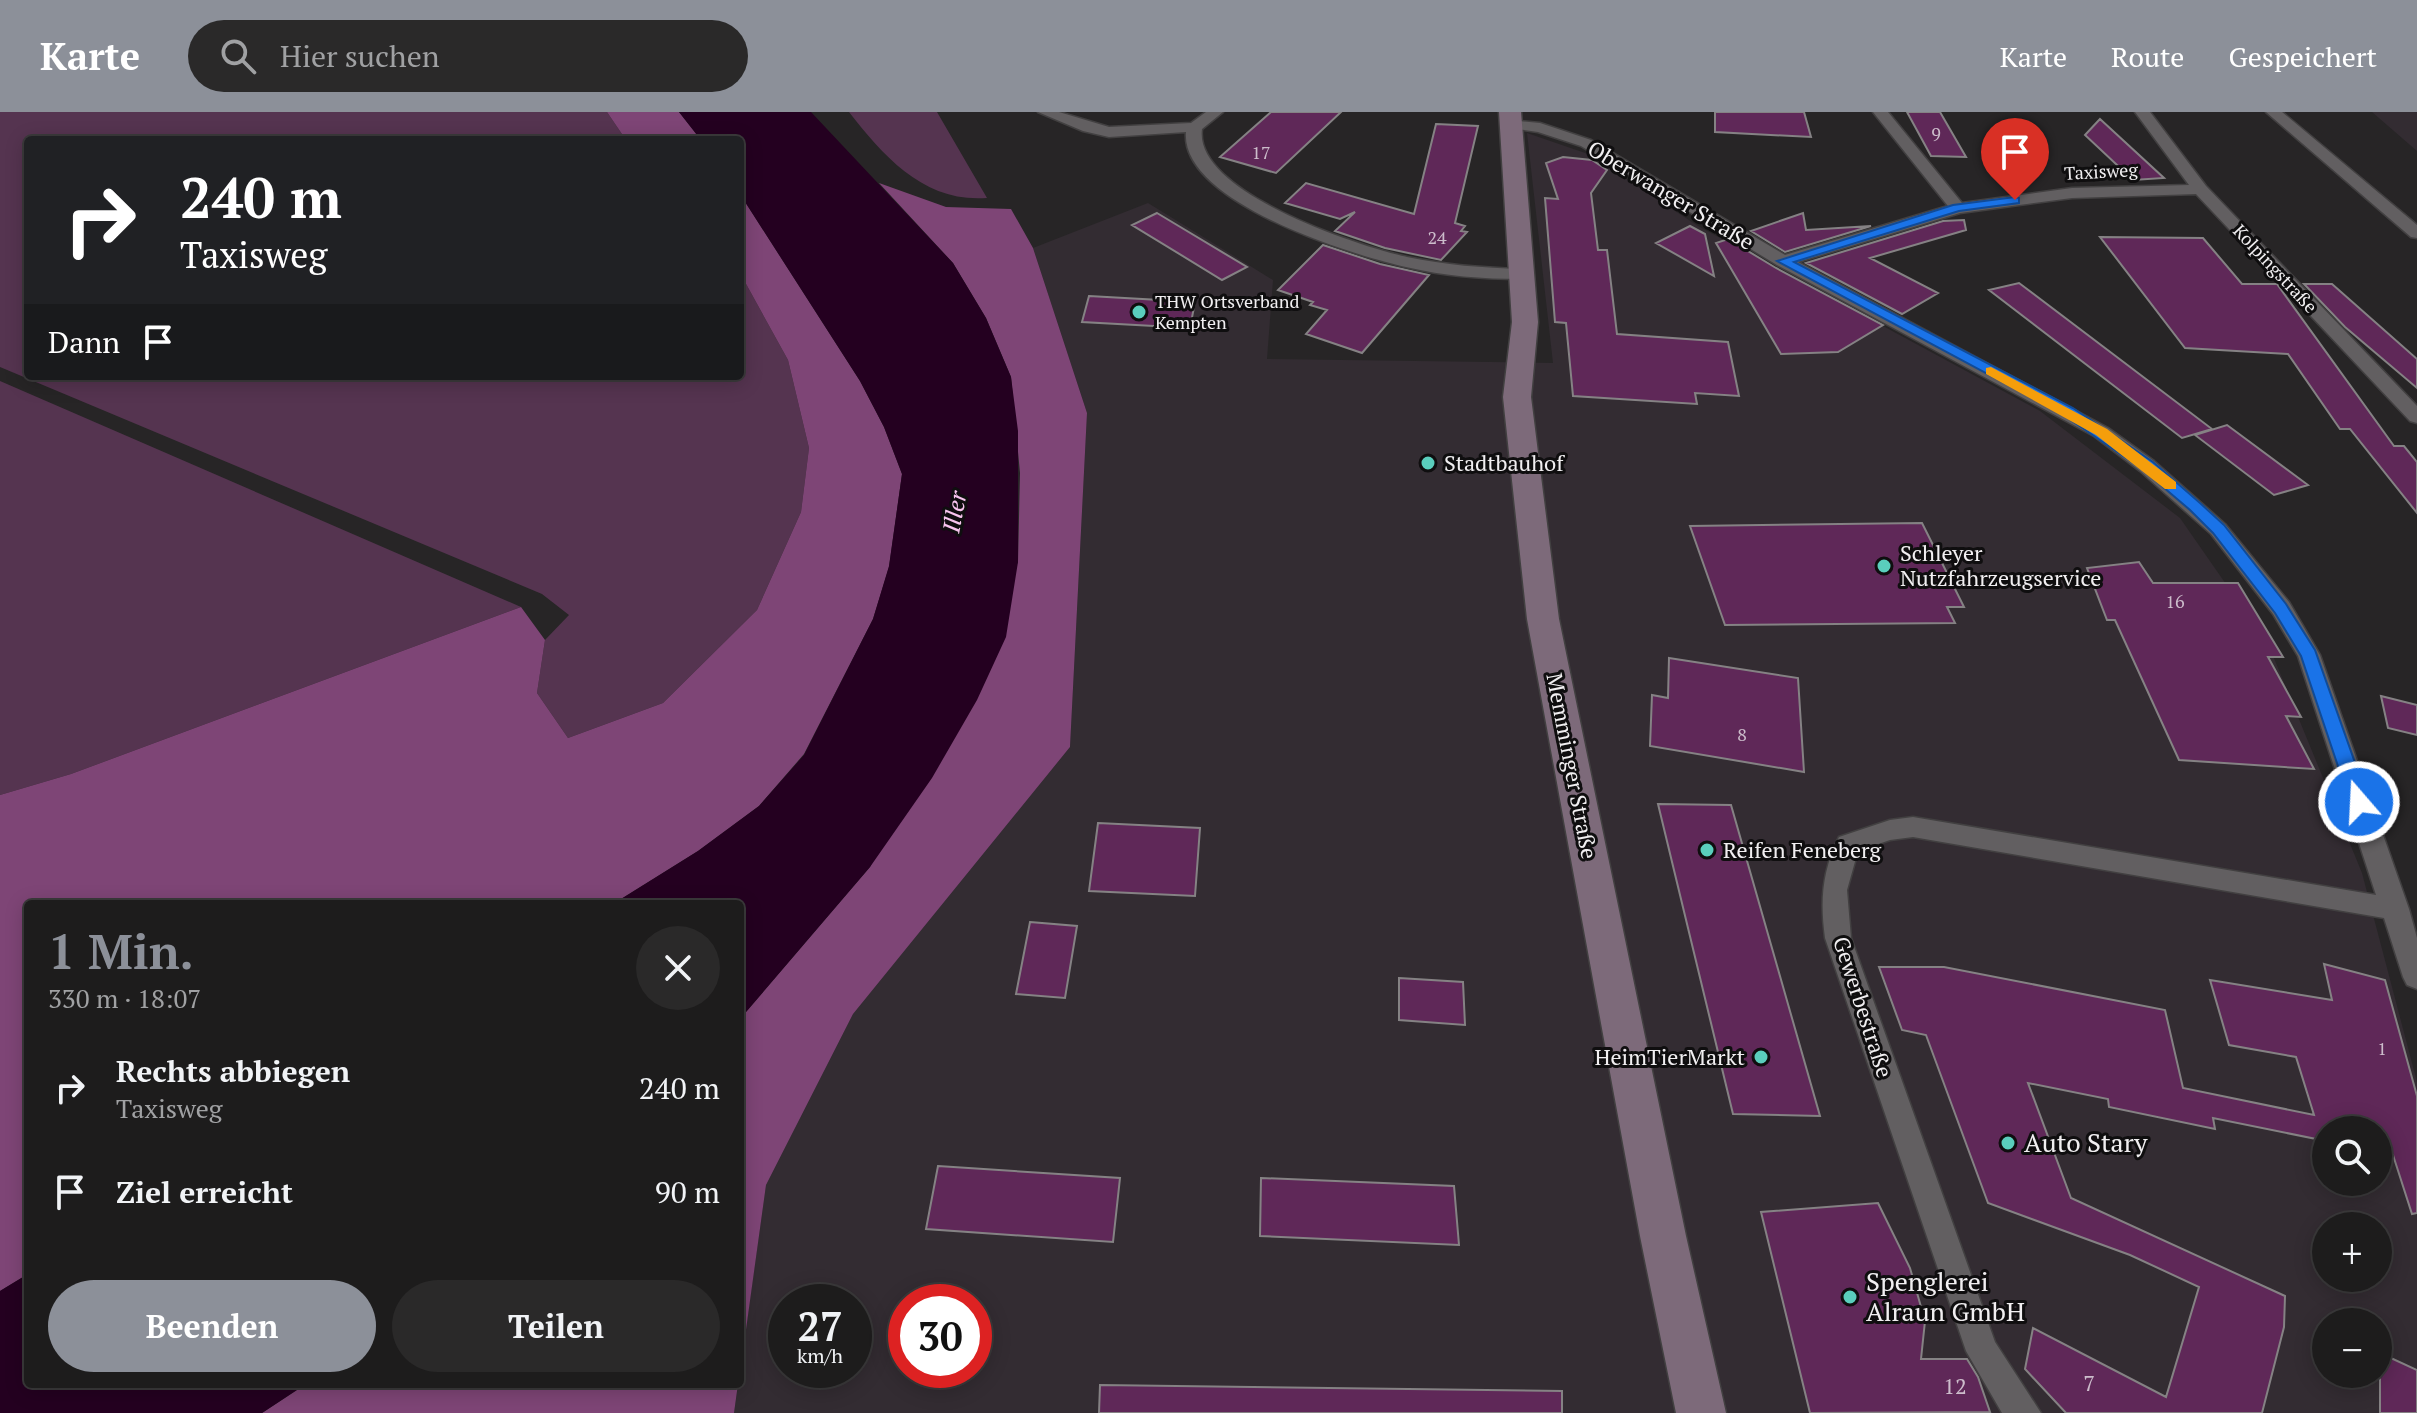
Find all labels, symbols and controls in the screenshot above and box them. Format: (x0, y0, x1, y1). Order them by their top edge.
search box (188, 20, 748, 92)
text: Karte (40, 31, 140, 81)
icon: search (216, 34, 260, 78)
text: Hier suchen (280, 36, 440, 76)
text: Karte (2000, 38, 2067, 75)
text: Route (2111, 38, 2184, 75)
text: Gespeichert (2228, 38, 2377, 75)
pin (1981, 118, 2049, 200)
house number: 9 (1931, 121, 1941, 145)
icon: arrive (1993, 130, 2037, 174)
street label: Oberwanger Straße (1583, 133, 1760, 256)
house number: 17 (1251, 140, 1271, 164)
street label: Taxisweg (2064, 157, 2139, 185)
text: 240 m (180, 160, 342, 234)
icon: right (48, 168, 152, 272)
street label: Kolpingstraße (2228, 219, 2323, 318)
house number: 24 (1427, 225, 1447, 249)
text: Taxisweg (180, 231, 327, 278)
place label: THW Ortsverband Kempten (1155, 289, 1300, 334)
marker: THW Ortsverband Kempten (1130, 303, 1148, 321)
icon: arrive (136, 320, 180, 364)
text: Dann (48, 322, 120, 362)
place label: Stadtbauhof (1444, 448, 1565, 477)
marker: Stadtbauhof (1419, 454, 1437, 472)
water label: Iller (934, 487, 974, 536)
place label: Schleyer Nutzfahrzeugservice (1900, 538, 2101, 592)
marker: Schleyer Nutzfahrzeugservice (1875, 557, 1893, 575)
house number: 16 (2165, 589, 2185, 613)
street label: Memminger Straße (1540, 670, 1605, 861)
house number: 8 (1737, 722, 1747, 746)
position arrow (2317, 760, 2401, 844)
place label: Reifen Feneberg (1723, 835, 1882, 864)
marker: Reifen Feneberg (1698, 841, 1716, 859)
text: 1 Min. (48, 919, 194, 983)
button: close (636, 926, 720, 1010)
street label: Gewerbestraße (1827, 933, 1900, 1081)
text: 330 m · 18:07 (48, 981, 201, 1015)
house number: 1 (2377, 1036, 2387, 1060)
place label: HeimTierMarkt (1594, 1042, 1745, 1071)
marker: HeimTierMarkt (1752, 1048, 1770, 1066)
text: Rechts abbiegen (116, 1051, 350, 1091)
icon: right (48, 1066, 92, 1110)
text: 240 m (639, 1068, 720, 1108)
text: Taxisweg (116, 1091, 222, 1125)
map controls (2312, 1116, 2392, 1388)
button: search (2312, 1116, 2392, 1196)
place label: Auto Stary (2024, 1125, 2148, 1159)
marker: Auto Stary (1999, 1134, 2017, 1152)
icon: arrive (48, 1170, 92, 1214)
text: Ziel erreicht (116, 1172, 293, 1212)
text: 90 m (655, 1172, 720, 1212)
button: + (2312, 1212, 2392, 1292)
place label: Spenglerei Alraun GmbH (1866, 1264, 2025, 1328)
button: Beenden (48, 1280, 376, 1372)
button: Teilen (392, 1280, 720, 1372)
speed limit sign: 30 (888, 1284, 992, 1388)
marker: Spenglerei Alraun GmbH (1841, 1288, 1859, 1306)
text: 27 (797, 1299, 843, 1352)
button: − (2312, 1308, 2392, 1388)
text: km/h (797, 1342, 843, 1369)
house number: 7 (2083, 1368, 2095, 1397)
house number: 12 (1943, 1371, 1967, 1400)

